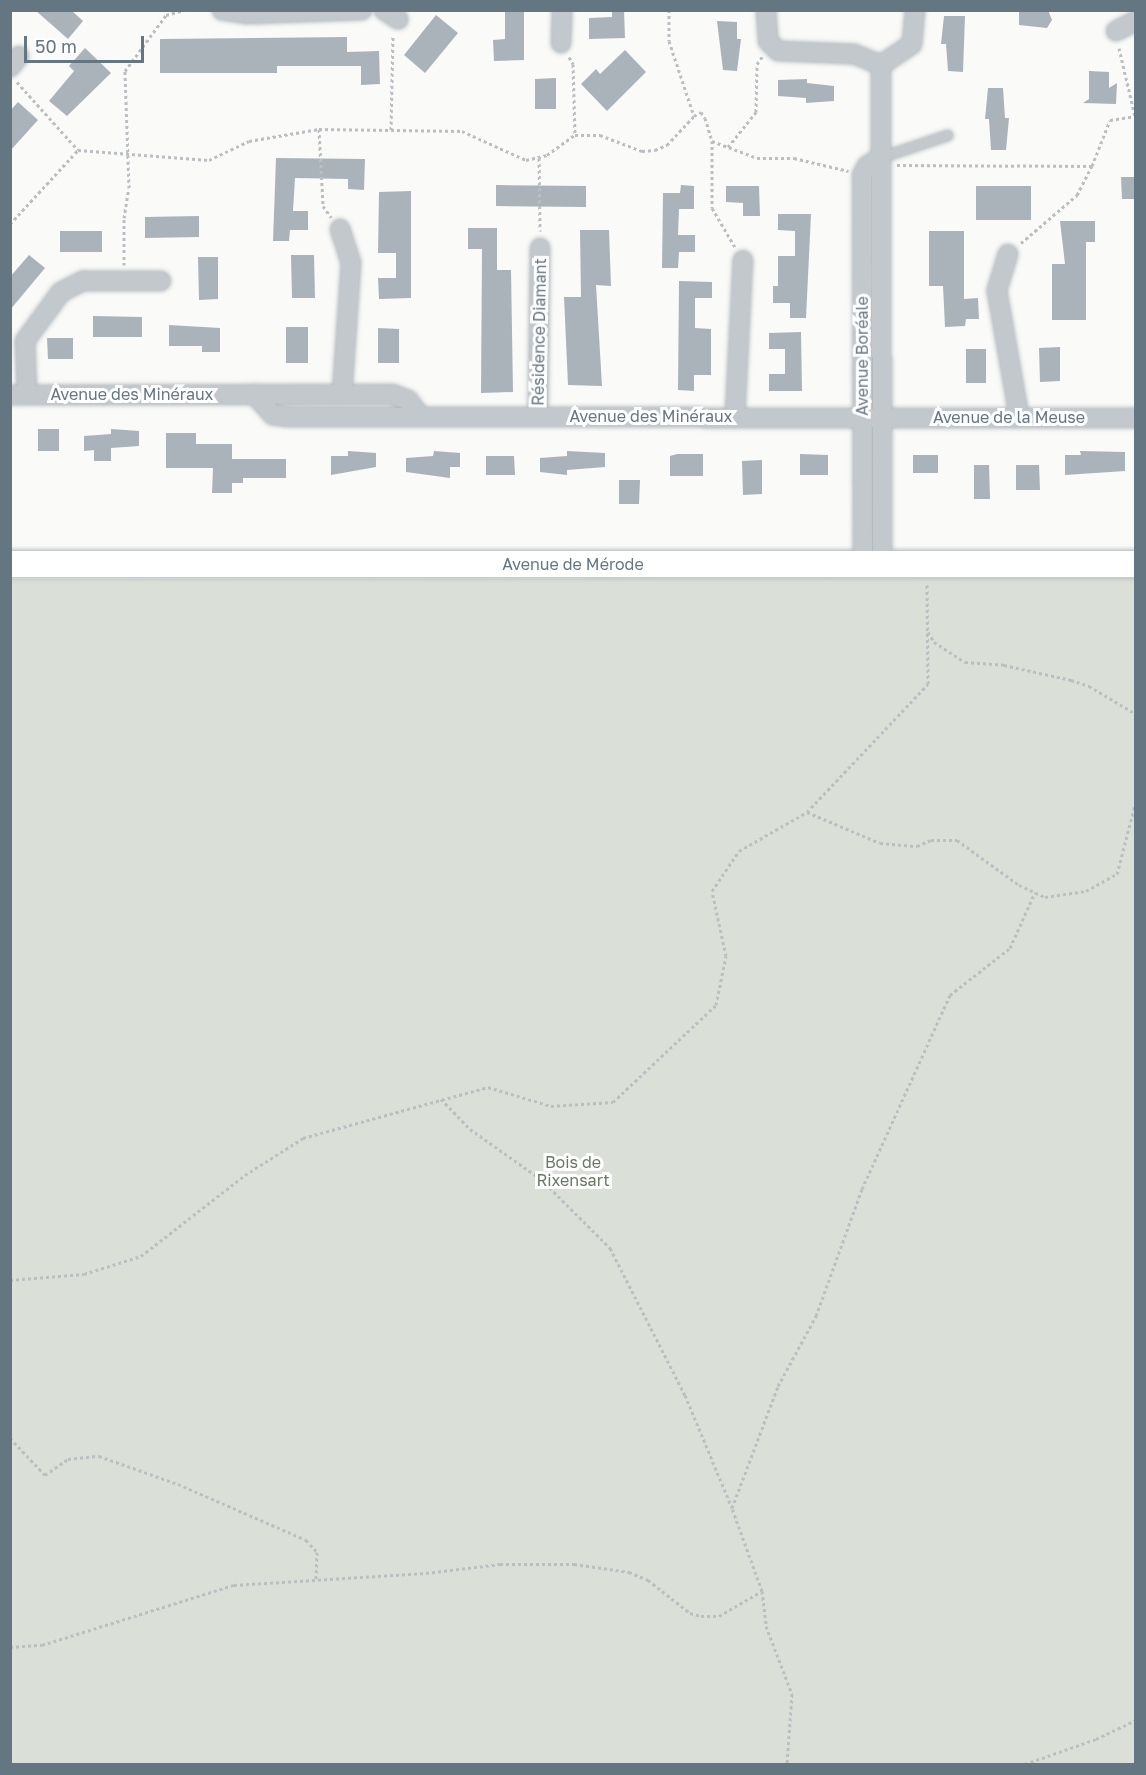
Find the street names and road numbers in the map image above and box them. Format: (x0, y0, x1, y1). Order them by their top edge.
street label: Résidence Diamant (528, 258, 550, 406)
street label: Avenue Boréale (852, 296, 872, 416)
street label: Avenue des Minéraux (51, 384, 213, 404)
street label: Avenue des Minéraux (570, 406, 732, 426)
street label: Avenue de la Meuse (933, 407, 1085, 427)
street label: Avenue de Mérode (502, 554, 644, 574)

